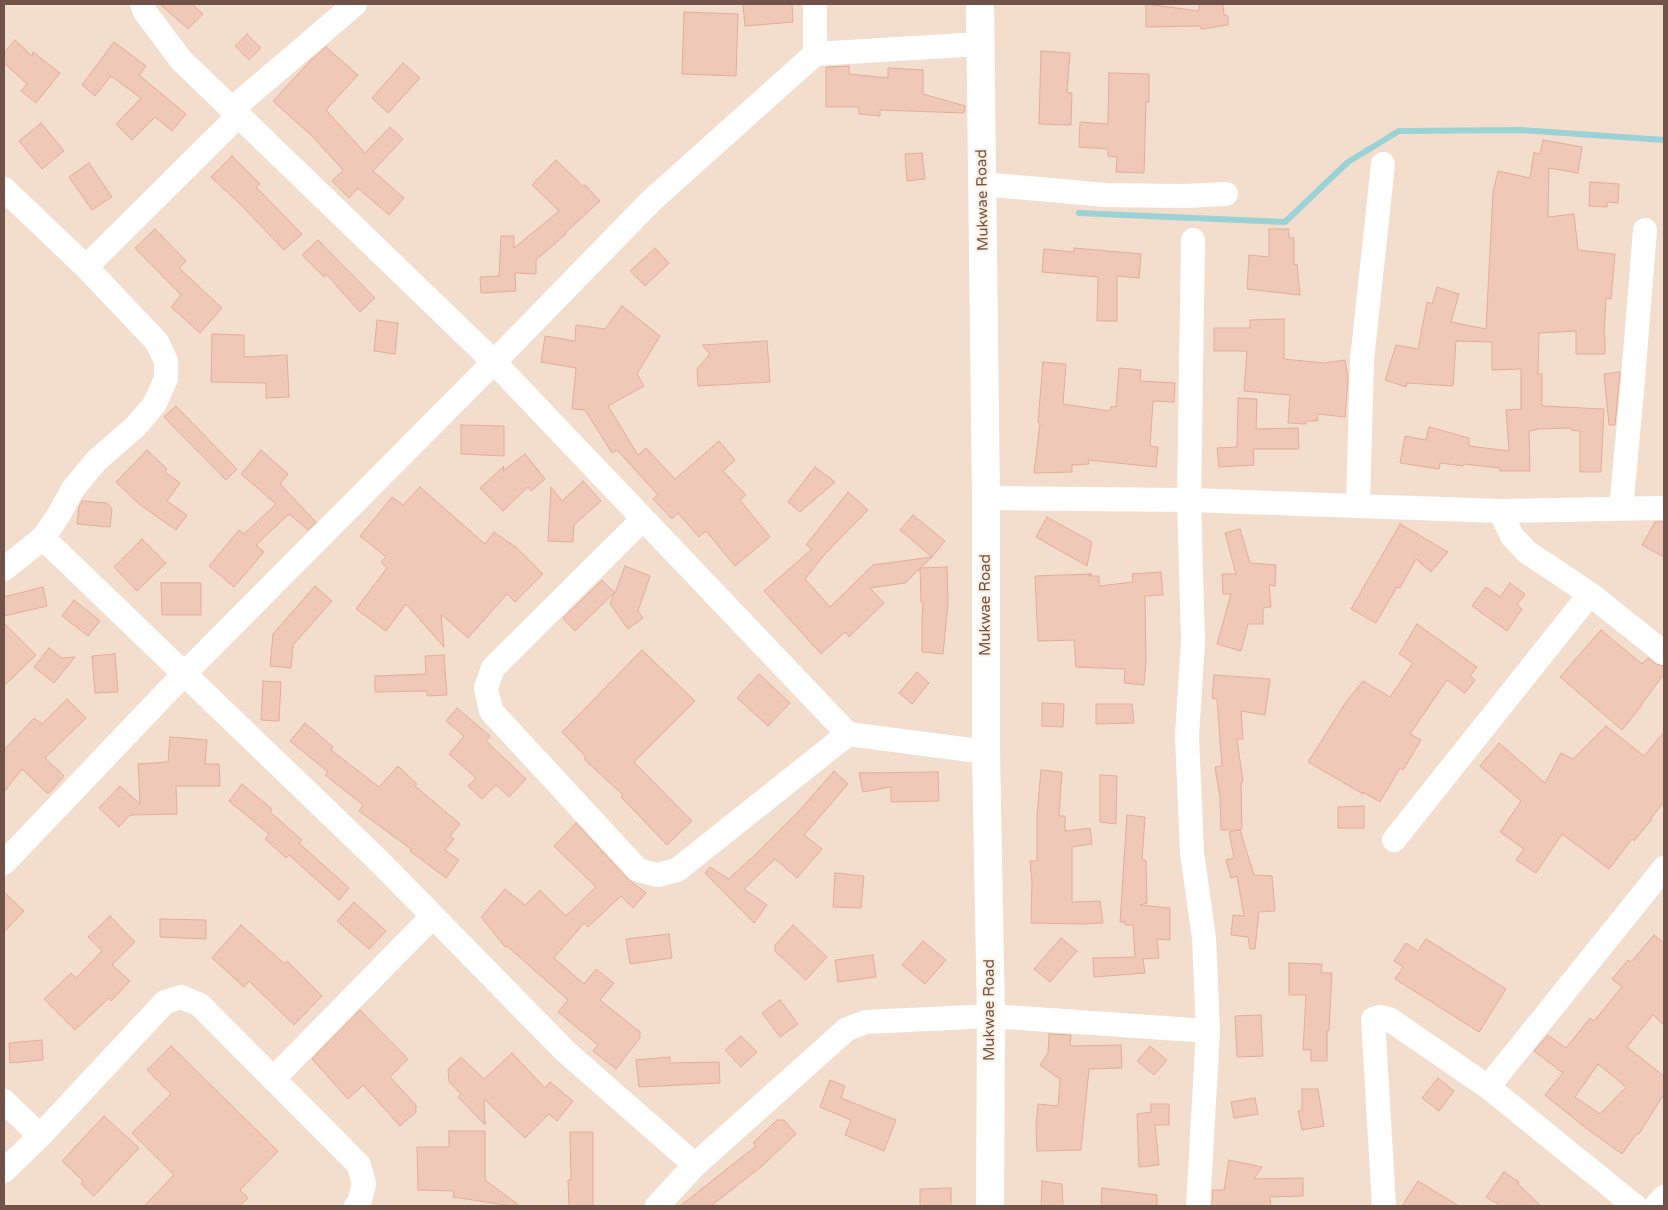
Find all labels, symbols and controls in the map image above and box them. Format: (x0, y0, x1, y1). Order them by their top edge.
street label: Mukwae Road (973, 149, 993, 251)
street label: Mukwae Road (977, 554, 995, 656)
street label: Mukwae Road (981, 959, 999, 1061)

